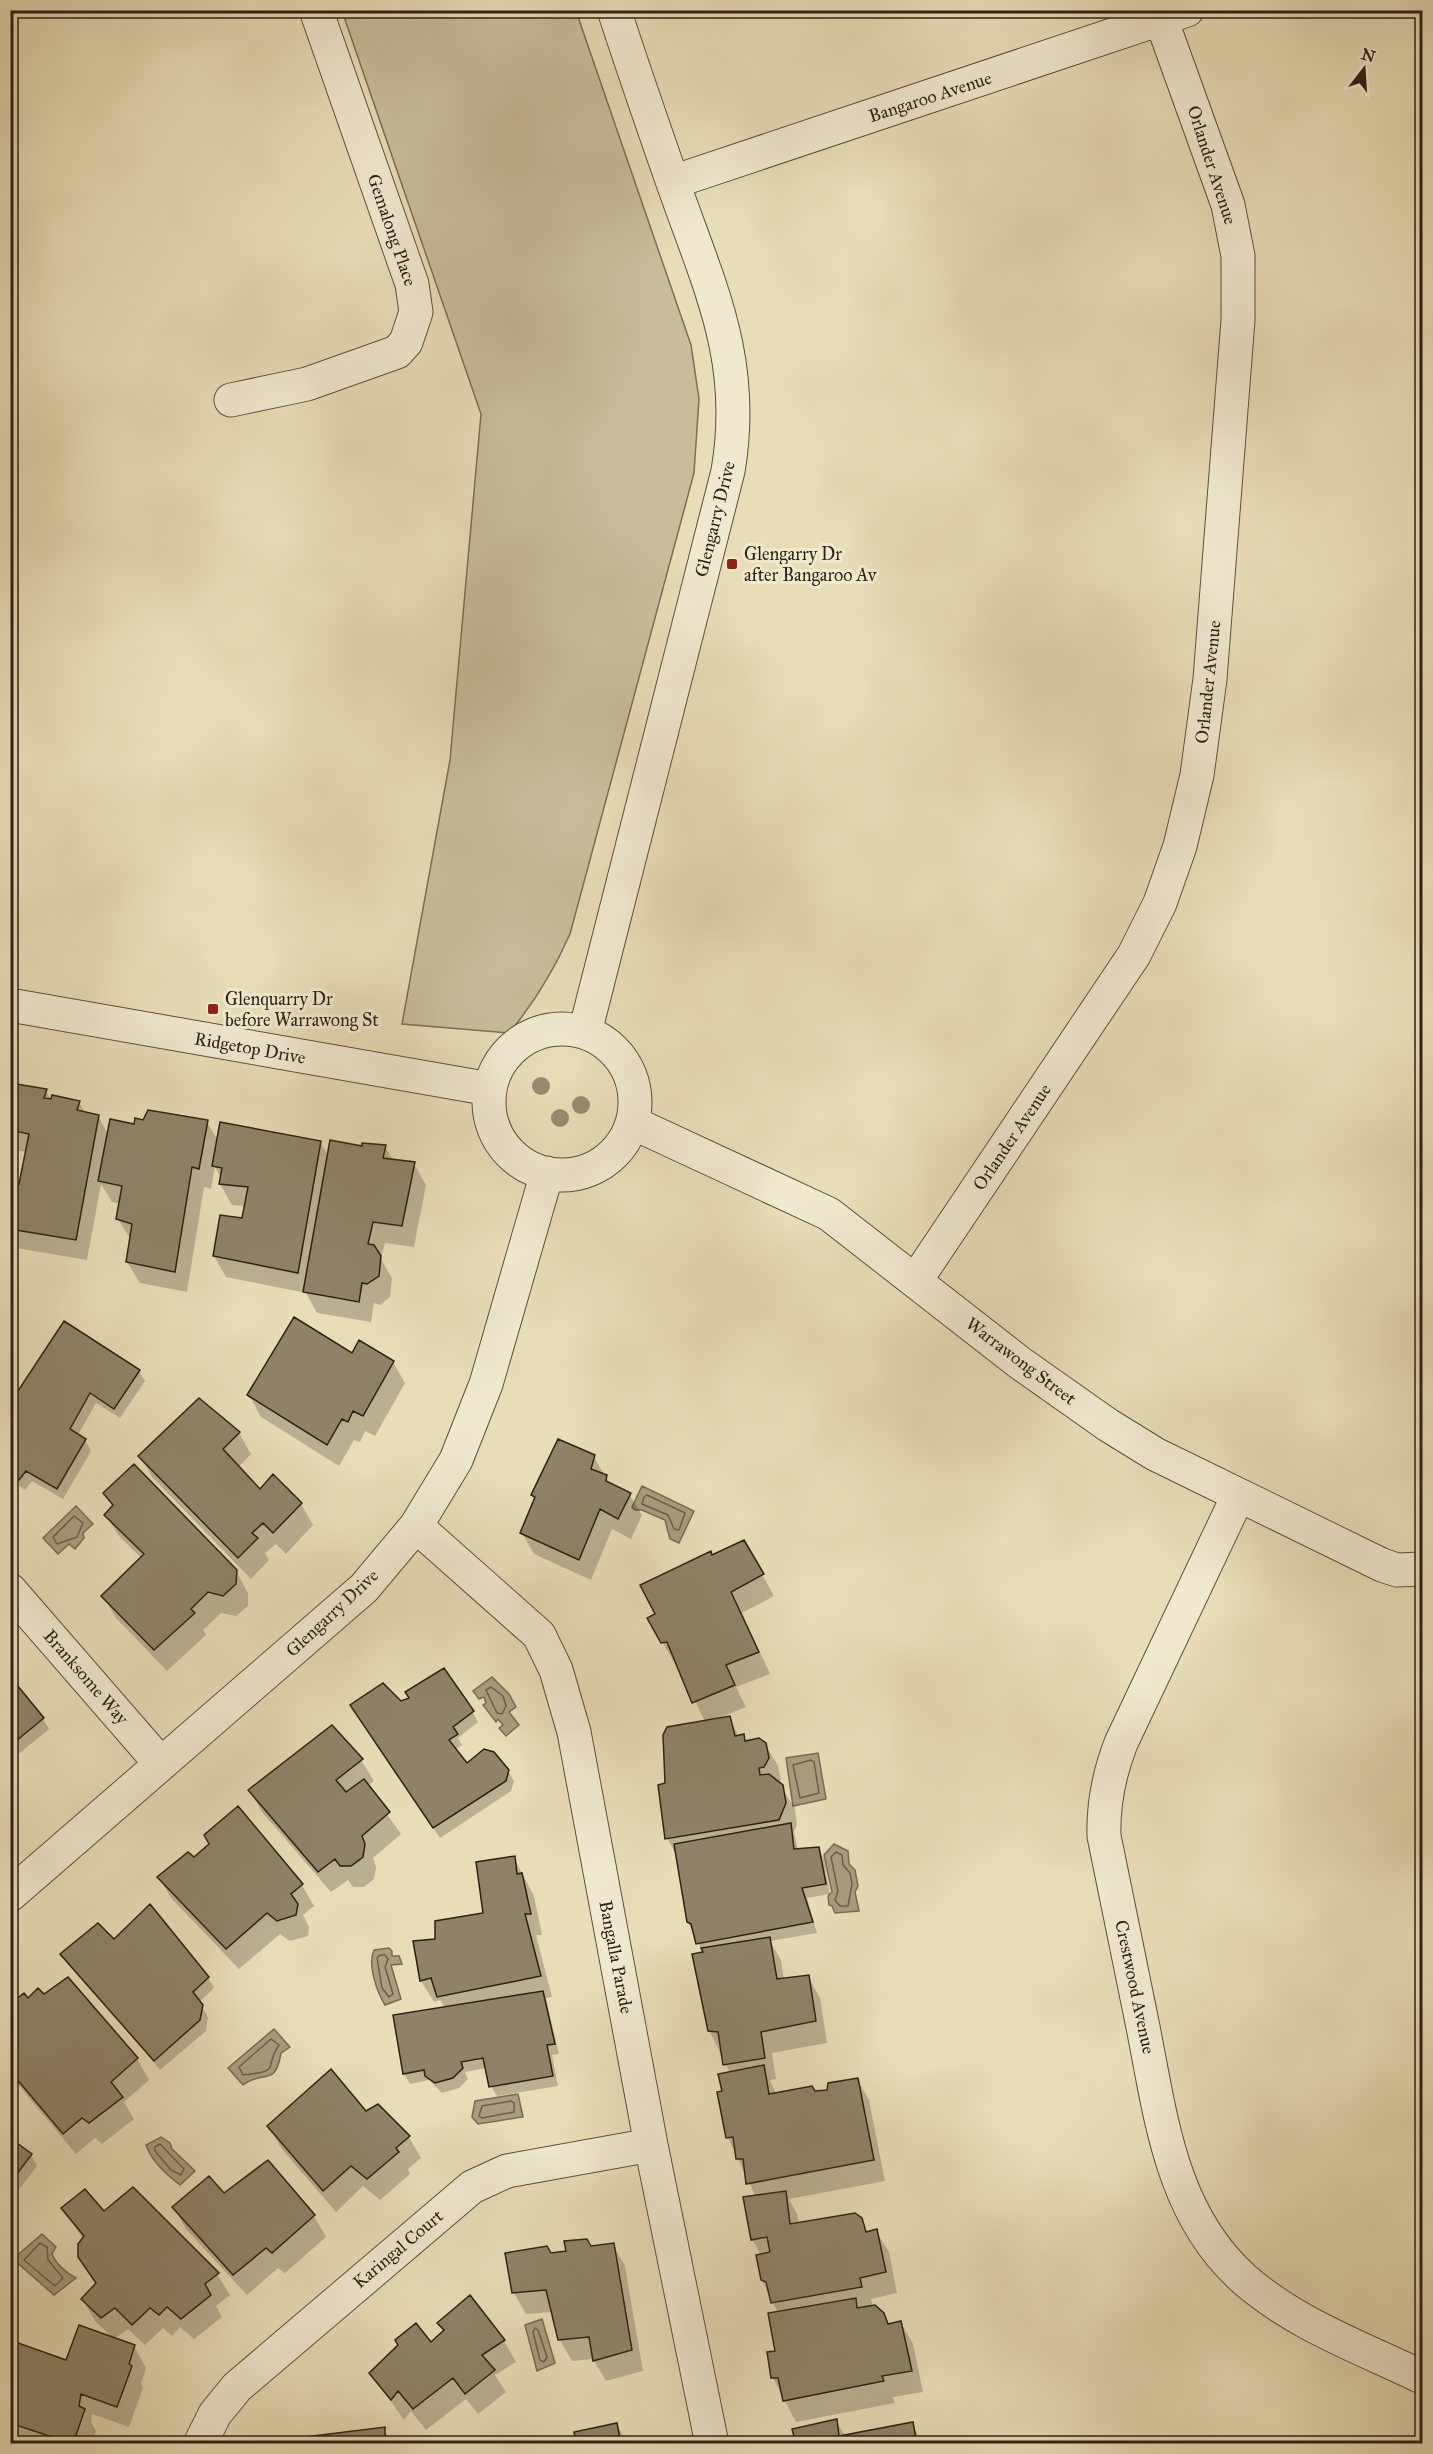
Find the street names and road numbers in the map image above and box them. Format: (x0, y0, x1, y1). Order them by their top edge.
street label: Bangaroo Avenue (866, 67, 995, 128)
street label: Orlander Avenue (1182, 103, 1242, 227)
street label: Gemalong Place (362, 171, 421, 289)
street label: Glengarry Drive (690, 459, 741, 579)
street label: Orlander Avenue (1191, 619, 1225, 745)
street label: Ridgetop Drive (192, 1027, 307, 1070)
street label: Orlander Avenue (968, 1080, 1056, 1194)
street label: Warrawong Street (961, 1312, 1081, 1411)
street label: Glengarry Drive (281, 1564, 384, 1662)
street label: Branksome Way (39, 1625, 134, 1729)
street label: Bangalla Parade (593, 1898, 638, 2016)
street label: Crestwood Avenue (1110, 1918, 1160, 2056)
street label: Karingal Court (349, 2205, 449, 2294)

